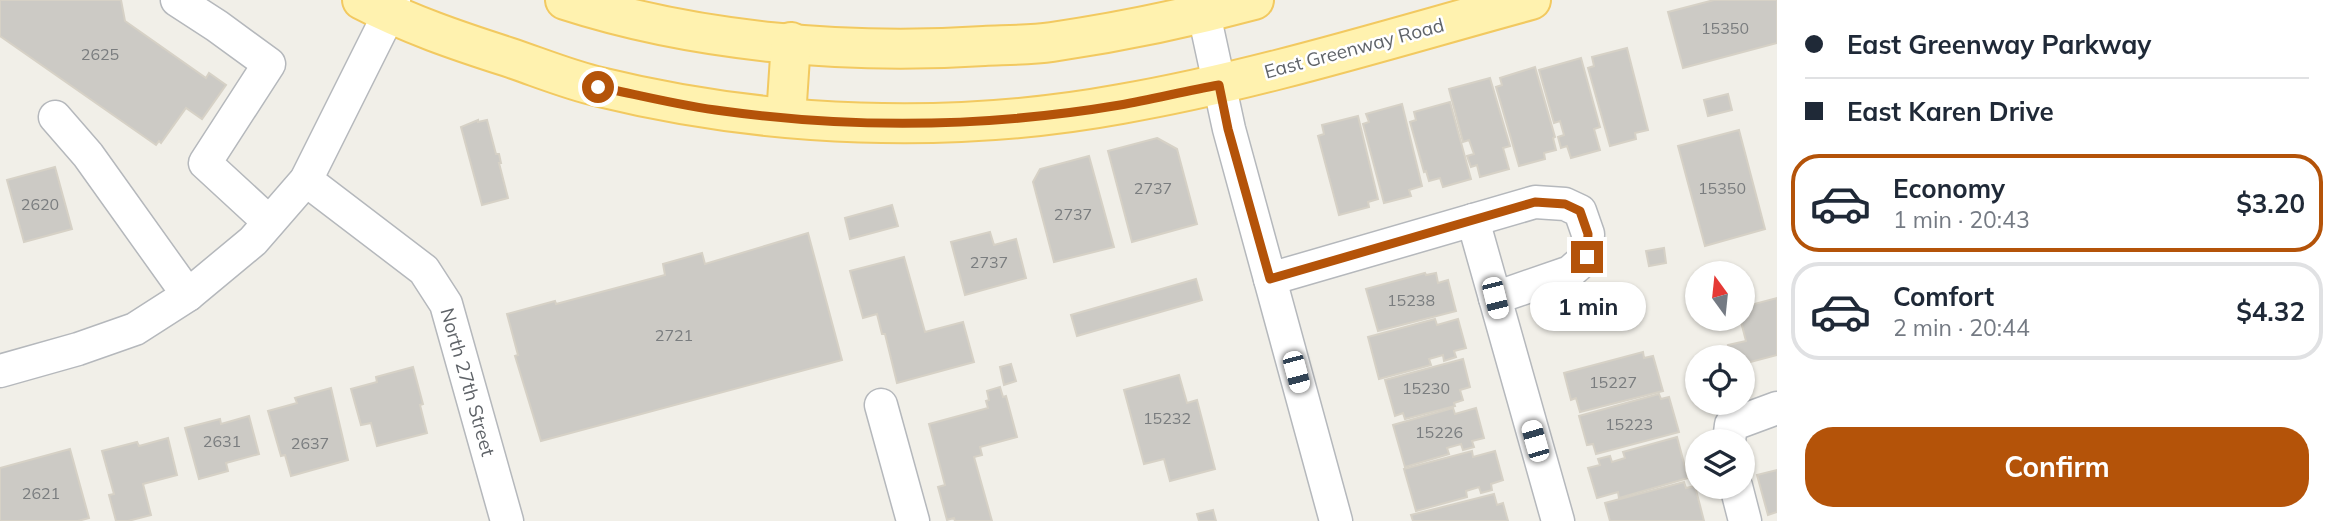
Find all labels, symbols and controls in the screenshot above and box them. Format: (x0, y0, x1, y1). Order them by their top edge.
street label: East Greenway Road (1262, 12, 1446, 84)
house number: 15350 (1701, 18, 1749, 38)
text: East Greenway Parkway (1847, 28, 2151, 61)
house number: 2625 (81, 44, 119, 64)
route start (582, 71, 614, 103)
text: East Karen Drive (1847, 95, 2054, 128)
icon: car (1809, 172, 1872, 235)
text: Economy (1893, 172, 2005, 205)
house number: 2737 (1134, 178, 1172, 198)
house number: 15350 (1698, 178, 1746, 198)
text: $3.20 (2236, 187, 2305, 220)
house number: 2620 (21, 194, 59, 214)
house number: 2737 (1054, 204, 1092, 224)
text: 1 min · 20:43 (1893, 205, 2030, 234)
route end (1571, 241, 1603, 273)
house number: 2737 (970, 252, 1008, 272)
north arrow (1685, 261, 1755, 331)
map controls (1685, 261, 1755, 499)
car (1480, 275, 1511, 321)
icon: car (1809, 280, 1872, 343)
text: Comfort (1893, 280, 1994, 313)
callout: 1 min (1529, 282, 1645, 330)
house number: 15238 (1387, 290, 1435, 310)
text: 1 min (1558, 292, 1618, 321)
text: $4.32 (2236, 295, 2305, 328)
street label: North 27th Street (435, 305, 501, 459)
text: 2 min · 20:44 (1893, 313, 2030, 342)
house number: 2721 (655, 325, 693, 345)
button: locate (1685, 345, 1755, 415)
car (1281, 349, 1312, 395)
house number: 15227 (1589, 372, 1637, 392)
house number: 15230 (1402, 378, 1450, 398)
house number: 15232 (1143, 408, 1191, 428)
house number: 15223 (1605, 414, 1653, 434)
car (1520, 418, 1551, 464)
house number: 15226 (1415, 422, 1463, 442)
button: Confirm (1805, 427, 2309, 507)
button: layers (1685, 429, 1755, 499)
house number: 2631 (203, 431, 241, 451)
house number: 2637 (291, 433, 329, 453)
house number: 2621 (22, 483, 60, 503)

